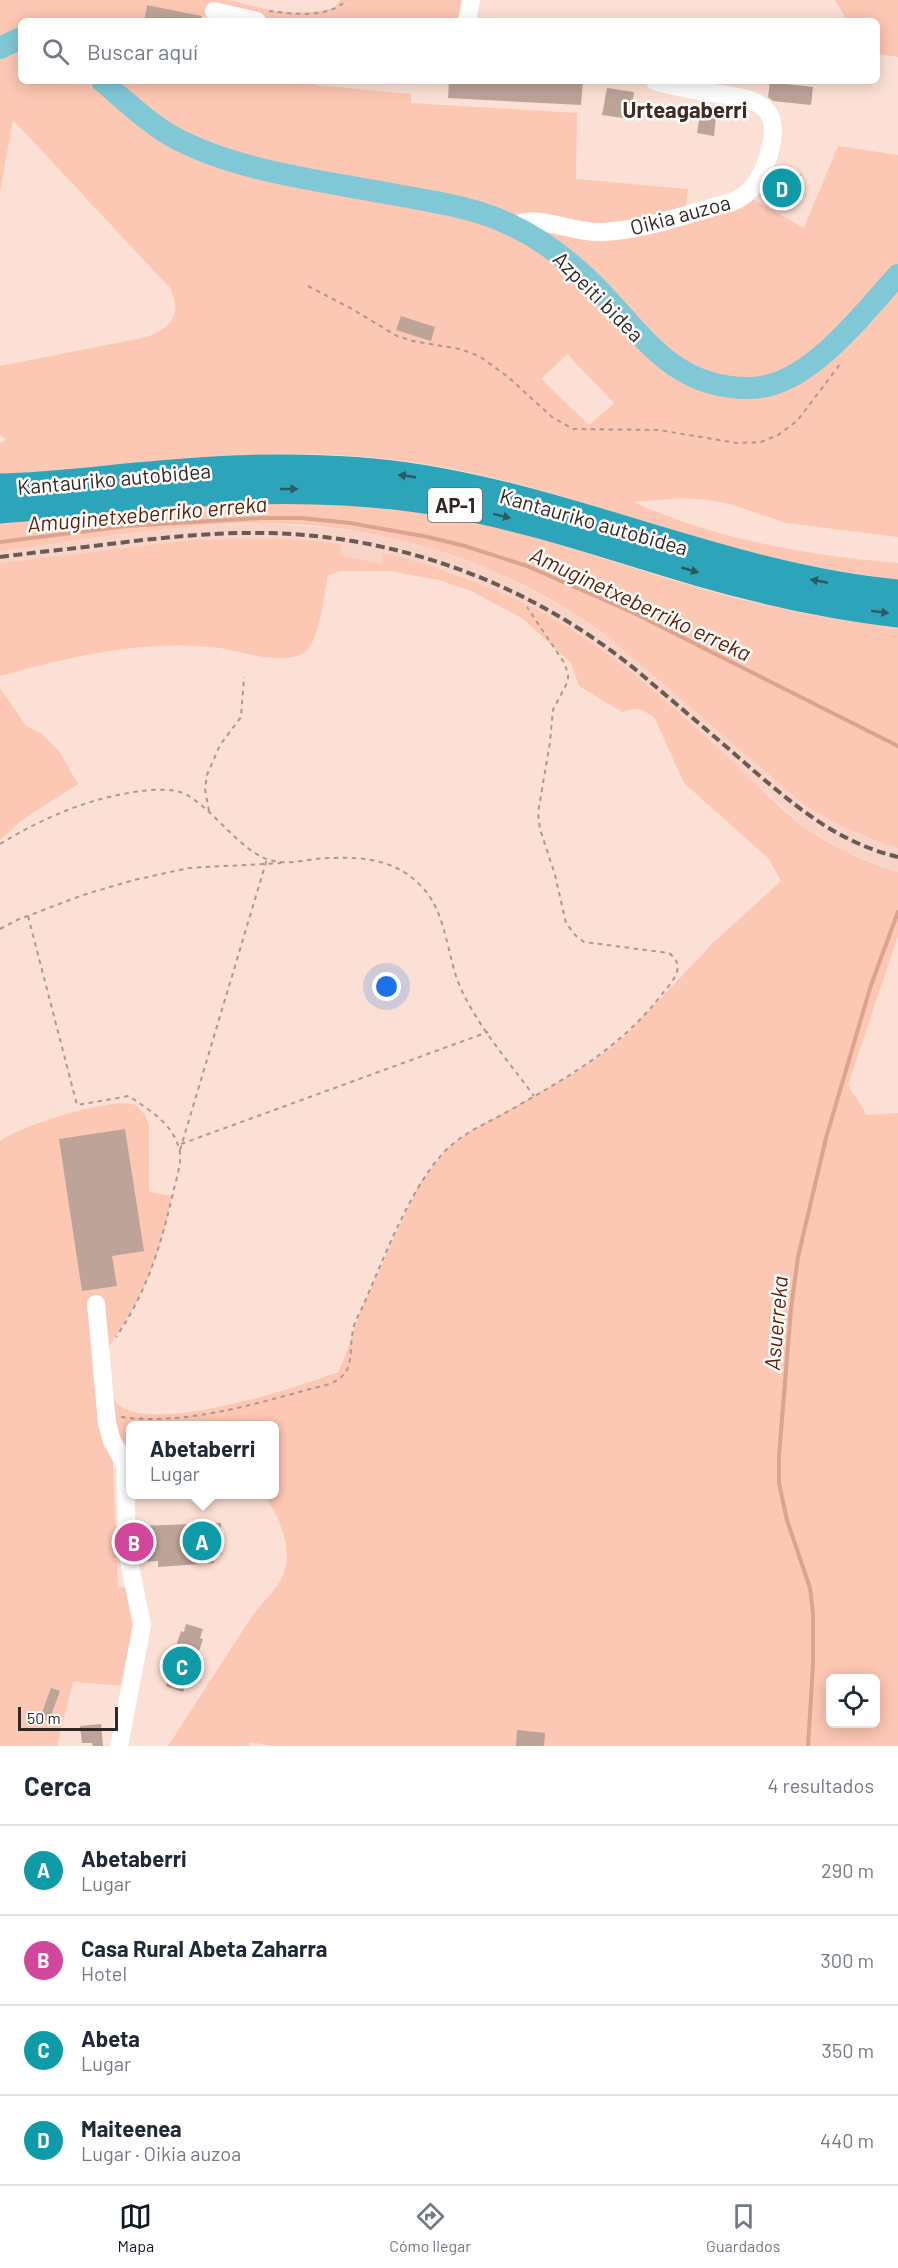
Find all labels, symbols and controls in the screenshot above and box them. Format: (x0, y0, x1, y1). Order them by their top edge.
search box (18, 18, 880, 84)
icon: search (39, 35, 72, 68)
text: Buscar aquí (87, 38, 198, 64)
district label: Urteagaberri (623, 96, 747, 122)
pin: D (762, 166, 802, 210)
street label: Oikia auzoa (627, 189, 733, 239)
street label: Azpeiti bidea (549, 246, 649, 346)
street label: Kantauriko autobidea (16, 457, 212, 499)
one-way arrow (398, 471, 417, 480)
street label: Kantauriko autobidea (497, 482, 691, 560)
one-way arrow (279, 484, 298, 494)
road number: AP-1 (428, 488, 482, 522)
water label: Amuginetxeberriko erreka (26, 490, 268, 536)
one-way arrow (493, 511, 512, 521)
water label: Amuginetxeberriko erreka (526, 540, 756, 666)
one-way arrow (681, 566, 699, 575)
one-way arrow (810, 576, 829, 585)
one-way arrow (870, 607, 889, 616)
your location (372, 972, 401, 1001)
water label: Asuerreka (758, 1275, 792, 1371)
popup (126, 1421, 279, 1499)
text: Abetaberri (150, 1435, 255, 1461)
text: Lugar (150, 1461, 200, 1485)
pin: A (182, 1518, 222, 1564)
pin: B (114, 1520, 154, 1564)
pin: C (162, 1644, 201, 1688)
map controls (826, 1674, 880, 1728)
button: locate (826, 1674, 880, 1728)
scale bar (18, 1704, 118, 1732)
text: 50 m (27, 1708, 61, 1727)
text: Cerca (24, 1770, 91, 1801)
text: 4 resultados (767, 1773, 874, 1797)
text: Abetaberri (81, 1845, 187, 1871)
text: A (37, 1858, 50, 1882)
text: 290 m (821, 1858, 874, 1882)
text: Lugar (81, 1871, 131, 1895)
text: Casa Rural Abeta Zaharra (81, 1935, 327, 1961)
text: B (37, 1948, 50, 1972)
text: 300 m (821, 1948, 874, 1972)
text: Hotel (81, 1961, 127, 1985)
text: Abeta (81, 2025, 140, 2051)
text: C (37, 2038, 50, 2062)
text: 350 m (822, 2038, 874, 2062)
text: Lugar (81, 2051, 131, 2075)
text: Maiteenea (81, 2115, 182, 2141)
text: D (37, 2128, 50, 2152)
text: 440 m (820, 2128, 874, 2152)
text: Lugar · Oikia auzoa (81, 2141, 241, 2165)
tab: Mapa (118, 2200, 154, 2255)
tab: Cómo llegar (389, 2200, 471, 2255)
tab: Guardados (706, 2200, 780, 2255)

